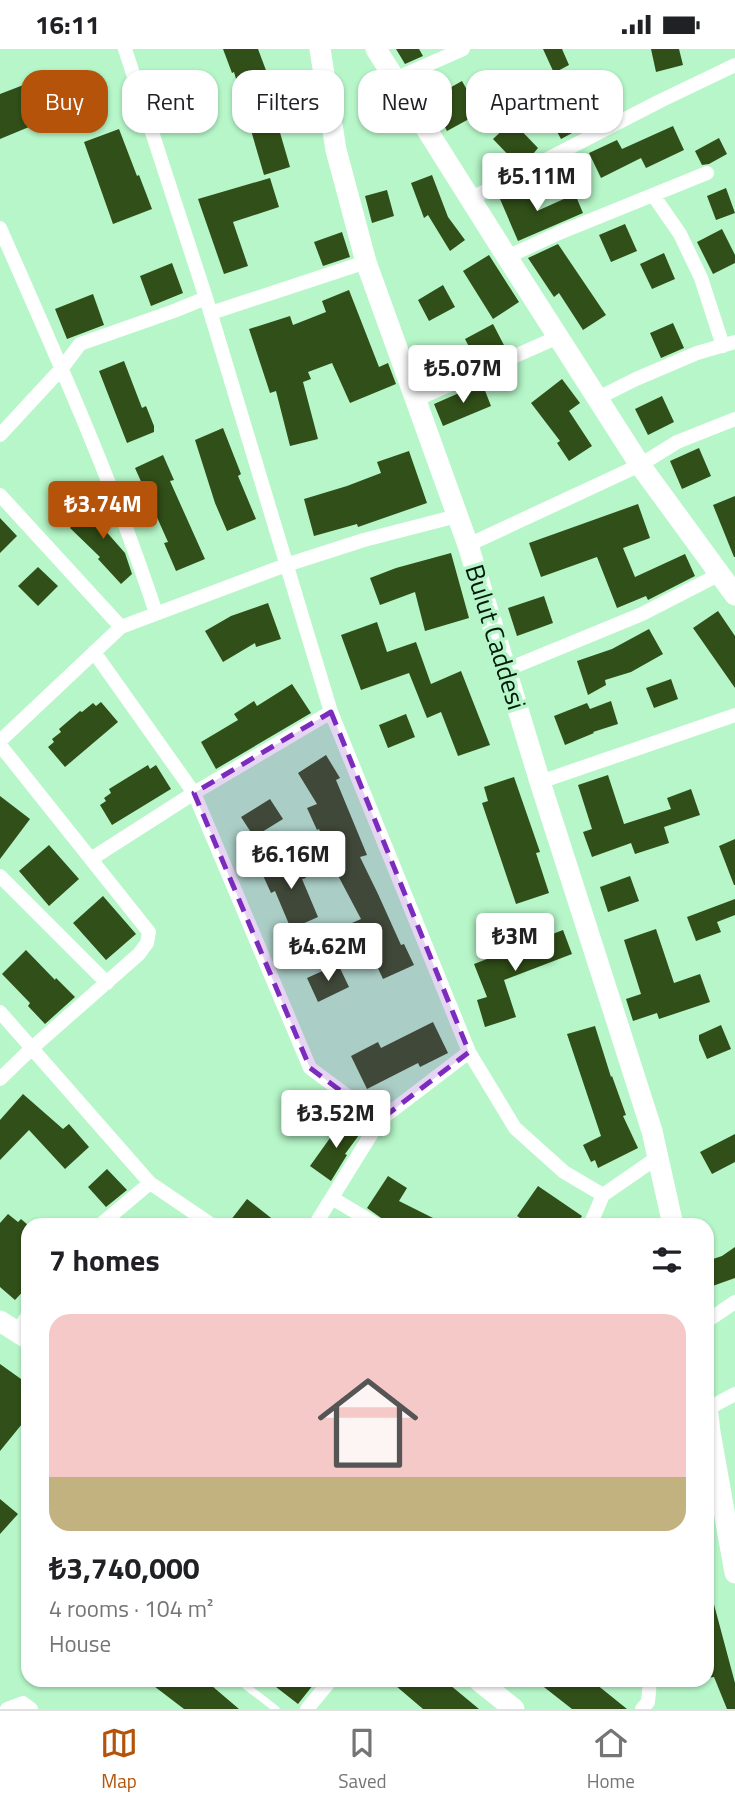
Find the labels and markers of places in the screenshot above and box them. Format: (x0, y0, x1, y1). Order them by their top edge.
pin: ₺5.11M (480, 153, 594, 213)
pin: ₺5.07M (406, 345, 520, 405)
pin: ₺3.74M (46, 482, 160, 541)
pin: ₺6.16M (234, 831, 348, 891)
pin: ₺3M (481, 913, 549, 973)
pin: ₺4.62M (271, 923, 385, 983)
pin: ₺3.52M (279, 1091, 393, 1150)

